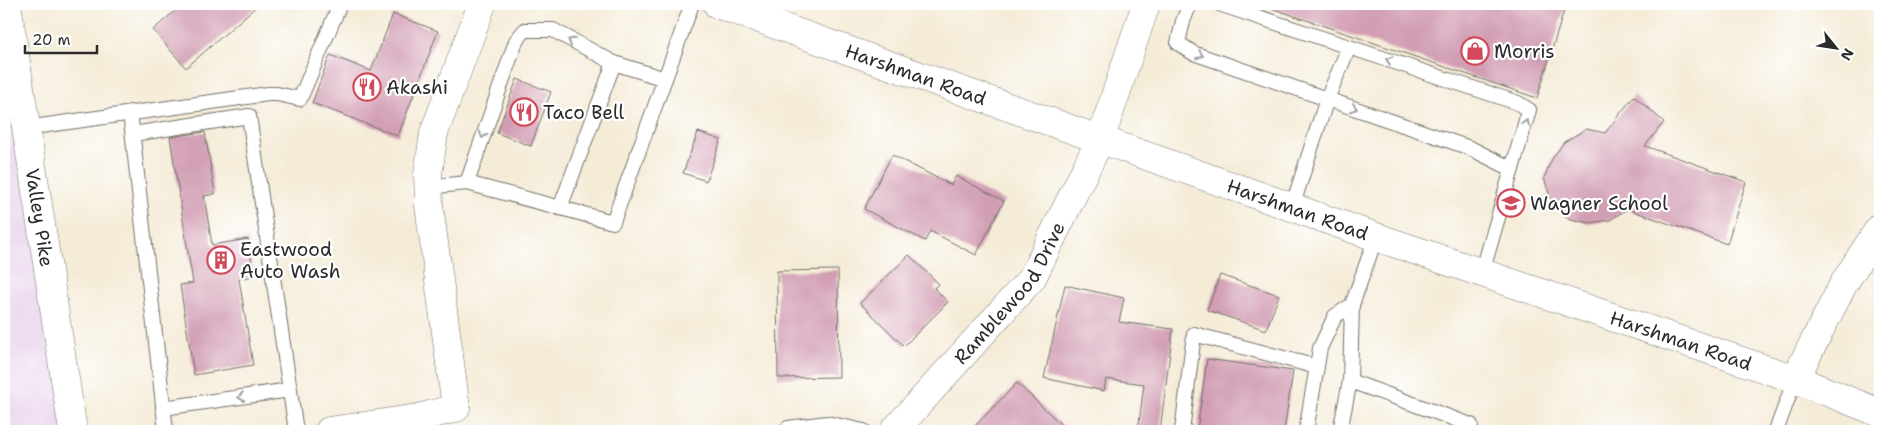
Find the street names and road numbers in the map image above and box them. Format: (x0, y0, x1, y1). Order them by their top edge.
street label: Harshman Road (842, 38, 990, 111)
street label: Valley Pike (20, 167, 60, 268)
street label: Harshman Road (1224, 173, 1372, 246)
street label: Ramblewood Drive (948, 217, 1070, 369)
street label: Harshman Road (1607, 305, 1755, 376)

